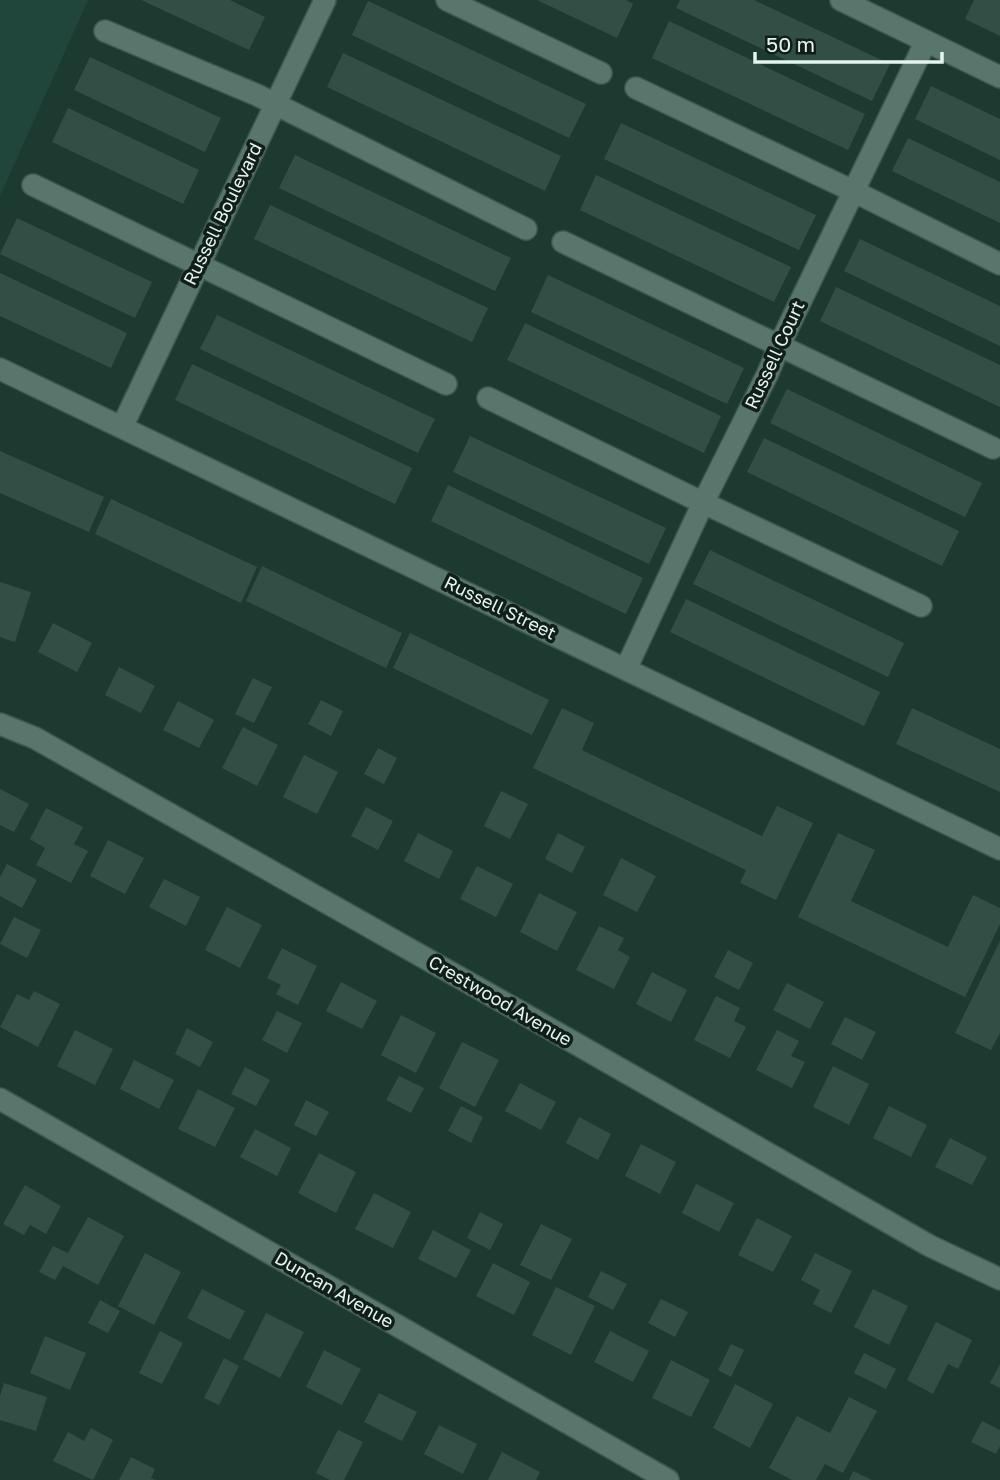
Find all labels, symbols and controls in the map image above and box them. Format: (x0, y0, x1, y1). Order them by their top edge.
scale bar (755, 21, 942, 65)
text: 50 m (766, 31, 815, 57)
street label: Russell Boulevard (178, 139, 266, 288)
street label: Russell Court (739, 297, 809, 412)
street label: Russell Street (441, 571, 560, 644)
street label: Crestwood Avenue (425, 950, 576, 1050)
street label: Duncan Avenue (271, 1246, 398, 1332)

